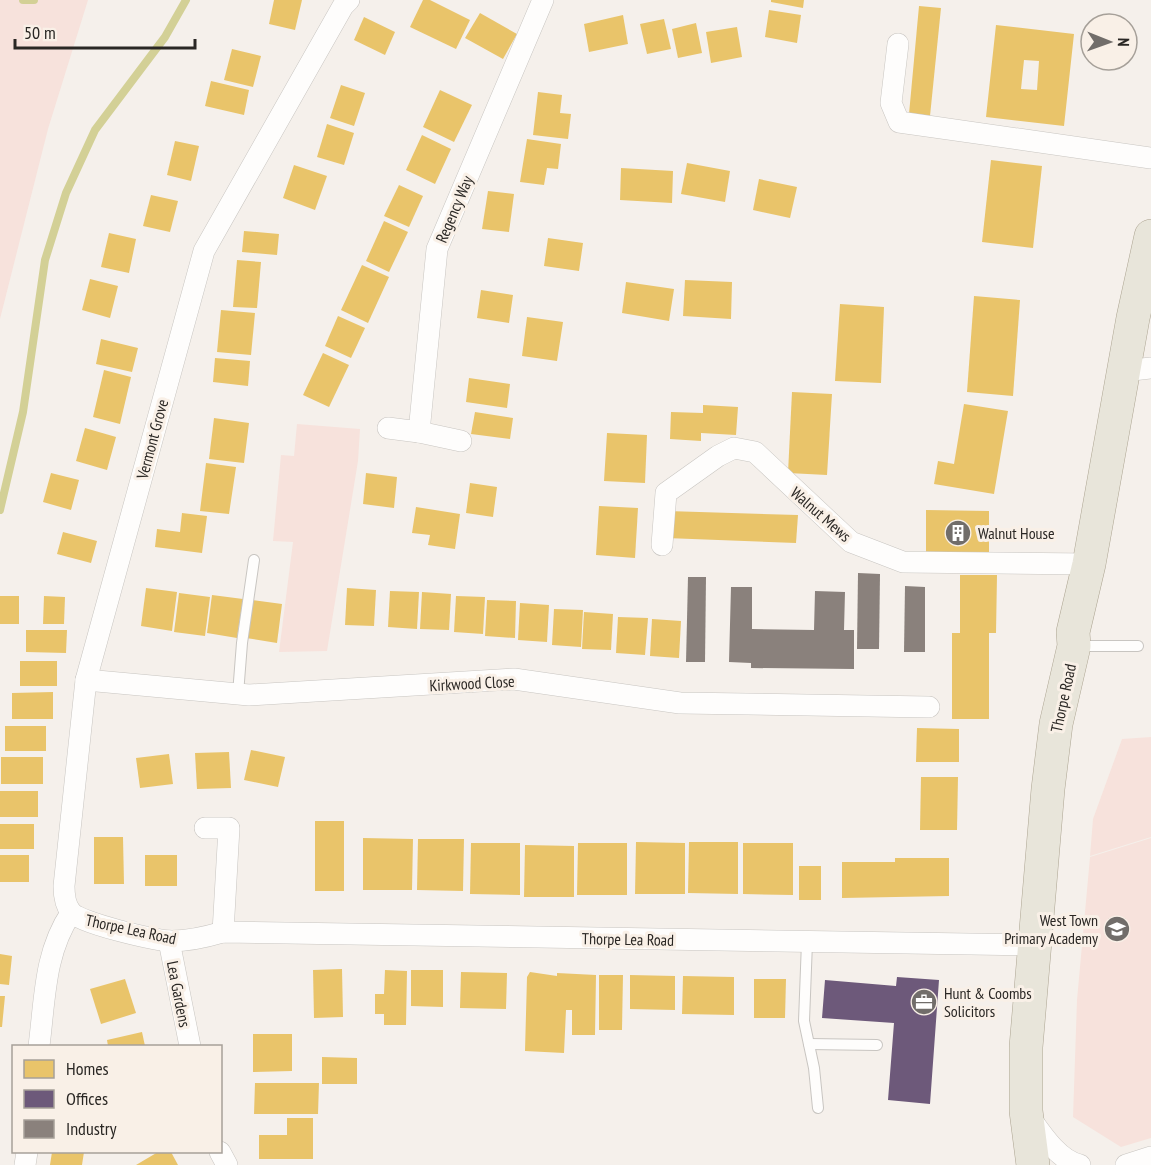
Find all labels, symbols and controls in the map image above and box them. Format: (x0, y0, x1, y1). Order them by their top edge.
scale bar (15, 12, 195, 50)
north arrow (1079, 12, 1139, 72)
text: 50 m (24, 21, 56, 44)
text: N (1114, 38, 1134, 47)
street label: Regency Way (431, 172, 477, 246)
street label: Vermont Grove (132, 397, 172, 482)
street label: Walnut Mews (787, 482, 855, 546)
building icon: Walnut House (943, 518, 973, 548)
place label: Walnut House (978, 523, 1055, 543)
street label: Thorpe Road (1046, 662, 1080, 734)
street label: Kirkwood Close (429, 671, 515, 695)
street label: Thorpe Lea Road (84, 910, 178, 948)
place label: West Town Primary Academy (1004, 910, 1098, 948)
school or university icon: West Town Primary Academy (1102, 914, 1132, 944)
street label: Thorpe Lea Road (582, 928, 674, 950)
street label: Lea Gardens (163, 959, 195, 1029)
place label: Hunt & Coombs Solicitors (944, 983, 1032, 1021)
office icon: Hunt & Coombs Solicitors (909, 987, 939, 1017)
legend (12, 1045, 222, 1153)
text: Homes (66, 1057, 109, 1080)
text: Offices (66, 1087, 108, 1110)
text: Industry (66, 1117, 117, 1140)

